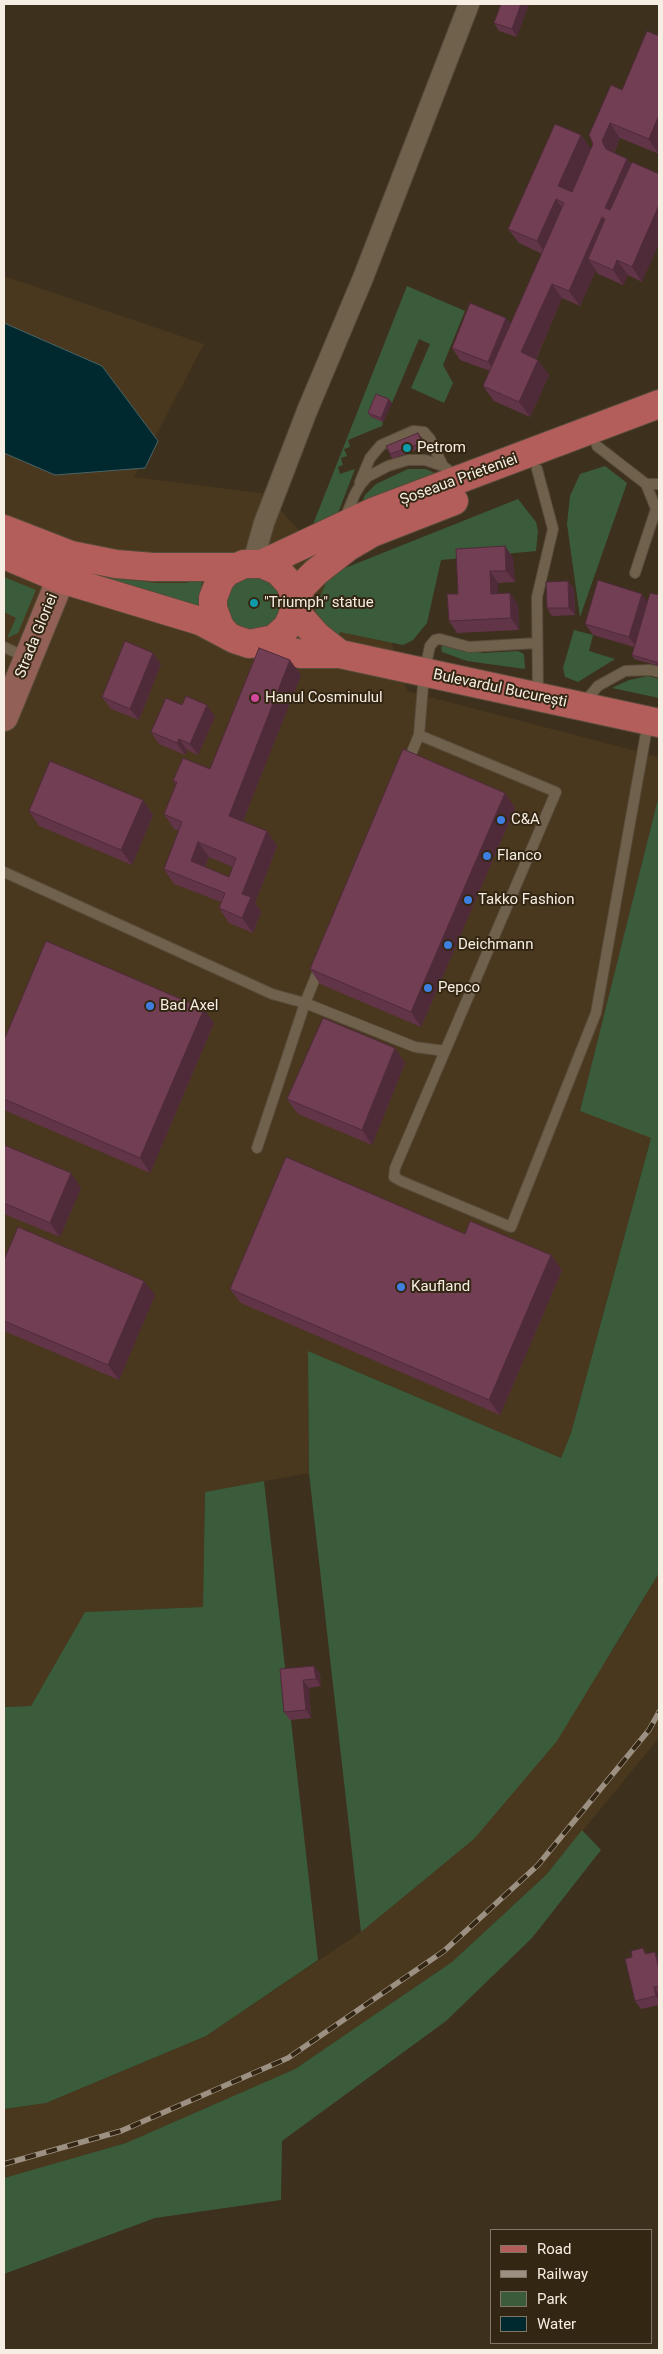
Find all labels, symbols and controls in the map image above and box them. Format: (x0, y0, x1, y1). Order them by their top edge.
place label: Petrom (417, 439, 466, 457)
marker: Petrom (401, 442, 413, 454)
street label: Șoseaua Prieteniei (398, 450, 520, 510)
street label: Strada Gloriei (12, 591, 62, 681)
place label: "Triumph" statue (264, 594, 374, 612)
marker: "Triumph" statue (248, 597, 260, 609)
street label: Bulevardul București (431, 666, 569, 712)
place label: Hanul Cosminulul (265, 689, 383, 707)
marker: Hanul Cosminulul (249, 692, 261, 704)
place label: C&A (511, 811, 540, 829)
marker: C&A (495, 814, 507, 826)
place label: Flanco (497, 847, 542, 865)
marker: Flanco (481, 850, 493, 862)
place label: Takko Fashion (478, 891, 574, 909)
marker: Takko Fashion (462, 894, 474, 906)
place label: Deichmann (458, 936, 533, 954)
marker: Deichmann (442, 939, 454, 951)
place label: Pepco (438, 979, 480, 997)
marker: Pepco (422, 982, 434, 994)
place label: Bad Axel (160, 997, 218, 1015)
marker: Bad Axel (144, 1000, 156, 1012)
place label: Kaufland (411, 1278, 470, 1296)
marker: Kaufland (395, 1281, 407, 1293)
legend (490, 2229, 653, 2344)
text: Road (537, 2240, 571, 2258)
text: Railway (537, 2265, 588, 2283)
text: Park (537, 2290, 567, 2308)
text: Water (537, 2315, 576, 2333)

